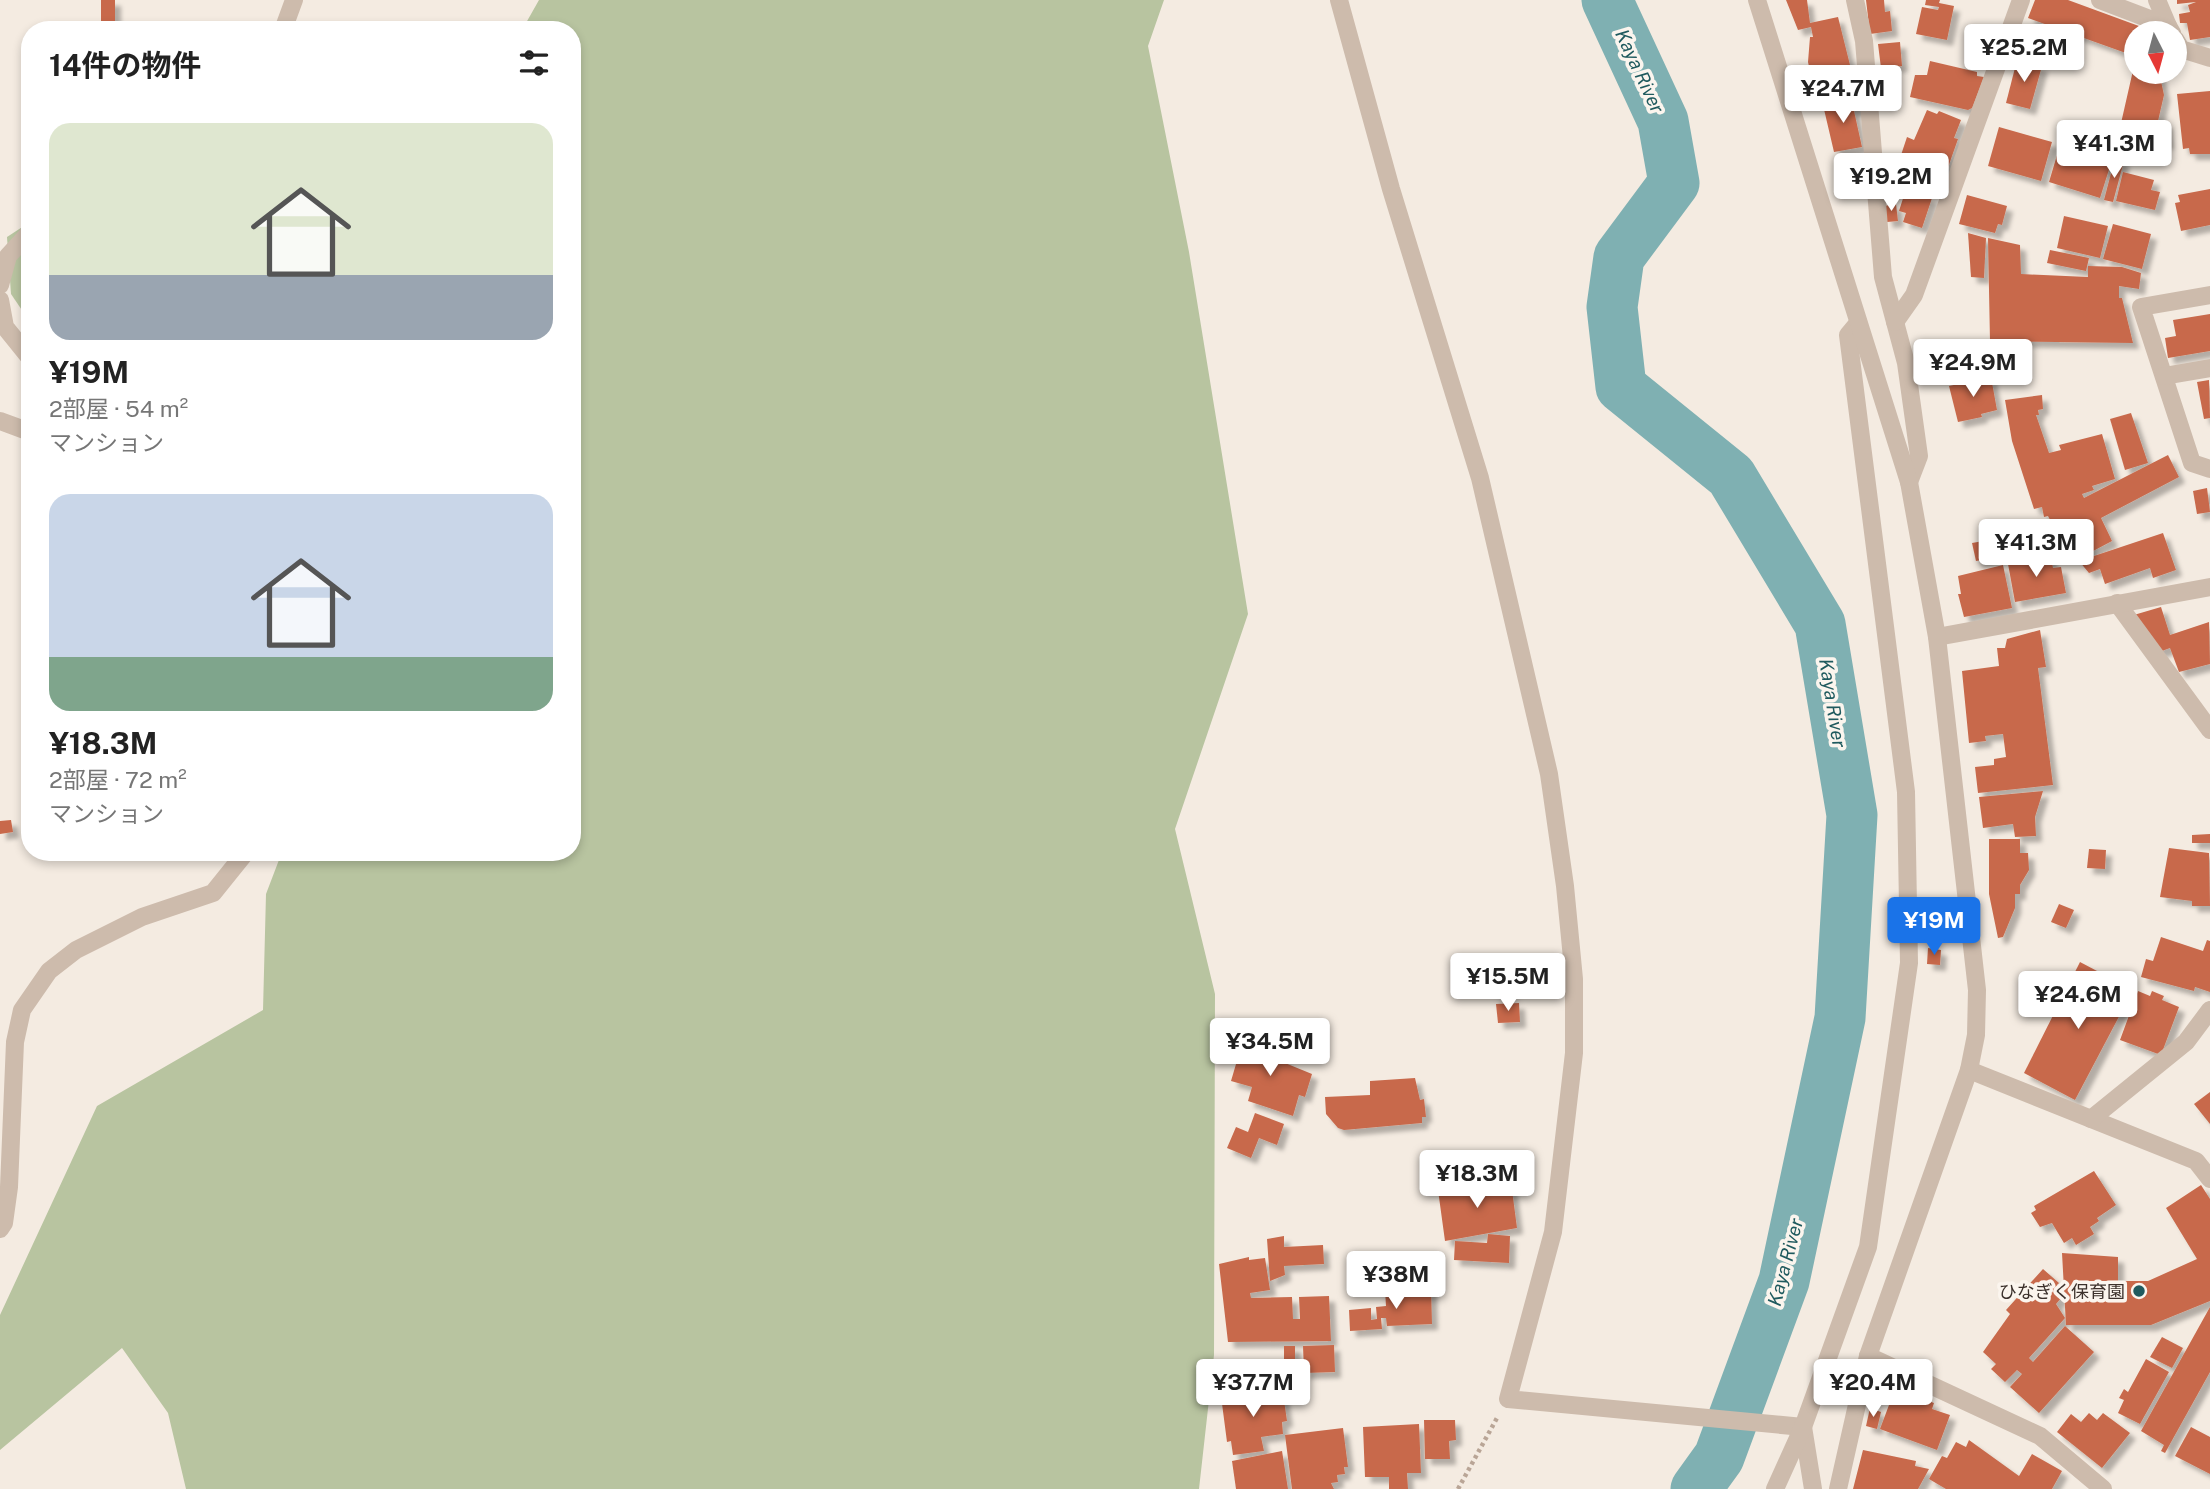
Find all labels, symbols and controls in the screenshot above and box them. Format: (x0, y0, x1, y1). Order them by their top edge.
north arrow (2124, 21, 2188, 84)
map controls (2124, 21, 2187, 84)
pin: ¥25.2M (1967, 24, 2081, 84)
water label: Kaya River (1611, 26, 1669, 117)
text: ¥25.2M (1980, 33, 2068, 60)
icon: filters (515, 44, 553, 82)
text: 14件の物件 (49, 47, 202, 83)
pin: ¥24.7M (1786, 66, 1900, 125)
text: ¥24.7M (1801, 74, 1885, 101)
pin: ¥41.3M (2057, 120, 2171, 180)
text: ¥41.3M (2073, 129, 2155, 156)
pin: ¥19.2M (1834, 154, 1948, 213)
text: ¥19.2M (1850, 162, 1932, 189)
icon: home (238, 169, 364, 295)
pin: ¥24.9M (1916, 340, 2030, 399)
text: ¥24.9M (1929, 348, 2017, 375)
text: ¥19M (49, 354, 129, 390)
text: 2部屋 · 54 m² (49, 395, 188, 422)
text: マンション (49, 429, 164, 456)
pin: ¥41.3M (1979, 520, 2093, 579)
text: ¥41.3M (1995, 528, 2077, 555)
icon: home (238, 540, 364, 666)
water label: Kaya River (1815, 657, 1851, 750)
text: ¥18.3M (49, 725, 157, 761)
text: 2部屋 · 72 m² (49, 766, 187, 793)
text: マンション (49, 800, 164, 827)
pin: ¥19M (1893, 898, 1975, 957)
text: ¥19M (1903, 906, 1965, 933)
pin: ¥15.5M (1451, 954, 1565, 1013)
text: ¥15.5M (1466, 962, 1550, 989)
pin: ¥24.6M (2021, 972, 2135, 1031)
text: ¥24.6M (2034, 980, 2122, 1007)
pin: ¥34.5M (1213, 1018, 1327, 1078)
text: ¥34.5M (1226, 1027, 1314, 1054)
pin: ¥18.3M (1420, 1150, 1534, 1210)
text: ¥18.3M (1435, 1159, 1519, 1186)
water label: Kaya River (1763, 1215, 1807, 1308)
pin: ¥38M (1355, 1252, 1437, 1311)
text: ¥38M (1363, 1260, 1429, 1287)
place label: ひなぎく保育園 (1999, 1281, 2125, 1302)
marker: ひなぎく保育園 (2131, 1283, 2147, 1299)
pin: ¥37.7M (1196, 1360, 1310, 1419)
pin: ¥20.4M (1816, 1360, 1930, 1419)
text: ¥37.7M (1212, 1368, 1294, 1395)
text: ¥20.4M (1830, 1368, 1916, 1395)

